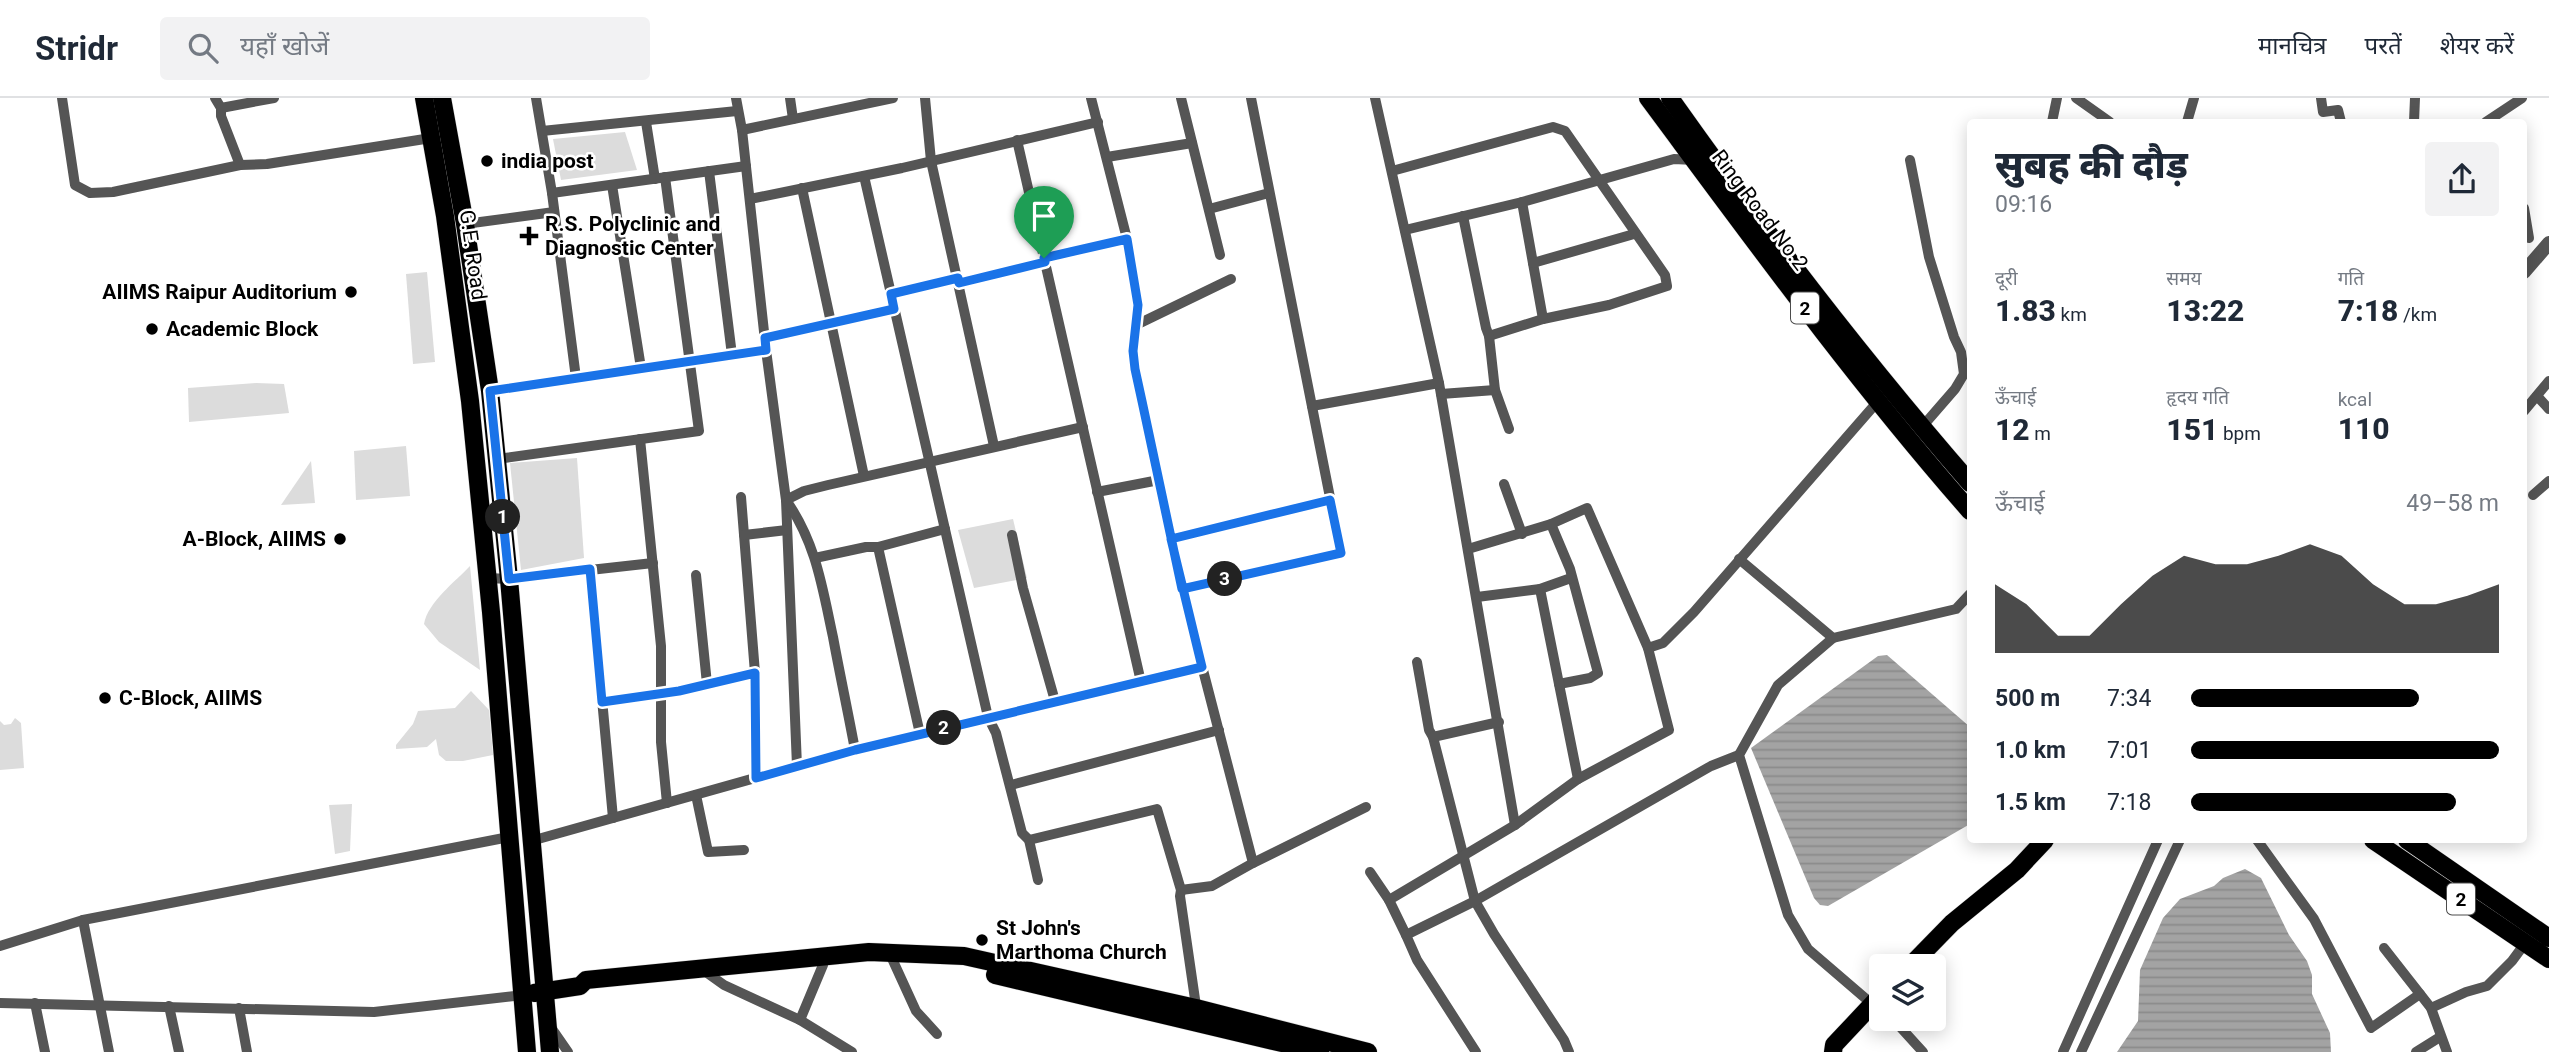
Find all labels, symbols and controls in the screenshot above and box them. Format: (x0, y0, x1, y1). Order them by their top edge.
search box (160, 17, 650, 80)
text: Stridr (35, 29, 118, 68)
icon: search (184, 29, 222, 67)
text: यहाँ खोजें (240, 31, 329, 61)
text: मानचित्र (2258, 32, 2327, 60)
text: परतें (2365, 32, 2402, 60)
text: शेयर करें (2440, 32, 2514, 60)
button: share (2425, 142, 2499, 216)
text: सुबह की दौड़ (1995, 143, 2188, 187)
street label: Ring Road No.2 (1707, 145, 1813, 275)
place label: india post (501, 149, 594, 173)
marker: india post (479, 153, 495, 169)
pin (1014, 186, 1074, 258)
text: 09:16 (1995, 191, 2052, 218)
icon: arrive (1025, 197, 1063, 235)
street label: G.E. Road (455, 208, 491, 302)
place label: R.S. Polyclinic and Diagnostic Center (545, 212, 720, 260)
marker: R.S. Polyclinic and Diagnostic Center (519, 226, 539, 246)
text: दूरी (1995, 267, 2018, 290)
text: समय (2166, 267, 2202, 290)
text: गति (2338, 267, 2364, 290)
place label: AIIMS Raipur Auditorium (102, 280, 337, 304)
marker: AIIMS Raipur Auditorium (343, 284, 359, 300)
road number: 2 (1791, 292, 1819, 324)
text: 1.83 (1995, 293, 2056, 328)
text: 13:22 (2166, 293, 2244, 328)
text: 7:18 (2338, 293, 2398, 328)
text: km (2056, 303, 2087, 326)
text: /km (2398, 303, 2437, 326)
place label: Academic Block (166, 317, 319, 341)
marker: Academic Block (144, 321, 160, 337)
text: ऊँचाई (1995, 386, 2036, 409)
text: हृदय गति (2166, 386, 2229, 409)
text: kcal (2338, 388, 2372, 411)
text: 110 (2338, 411, 2390, 446)
text: 12 (1995, 412, 2030, 447)
text: 151 (2166, 412, 2218, 447)
text: m (2030, 422, 2051, 445)
text: bpm (2218, 422, 2261, 445)
text: ऊँचाई (1995, 490, 2045, 517)
text: 49–58 m (2406, 490, 2499, 517)
pin: 1 (486, 500, 520, 534)
text: 1 (497, 505, 508, 528)
place label: A-Block, AIIMS (183, 527, 326, 551)
marker: A-Block, AIIMS (332, 531, 348, 547)
pin: 3 (1208, 561, 1242, 596)
text: 3 (1219, 567, 1230, 590)
text: 500 m (1995, 685, 2060, 712)
text: 7:34 (2107, 685, 2151, 712)
place label: C-Block, AIIMS (119, 686, 262, 710)
marker: C-Block, AIIMS (97, 690, 113, 706)
pin: 2 (926, 710, 962, 746)
text: 2 (938, 716, 949, 739)
text: 1.0 km (1995, 737, 2066, 764)
text: 7:01 (2107, 737, 2151, 764)
text: 1.5 km (1995, 789, 2066, 816)
text: 7:18 (2107, 789, 2151, 816)
road number: 2 (2447, 884, 2475, 914)
place label: St John's Marthoma Church (996, 916, 1167, 964)
marker: St John's Marthoma Church (974, 932, 990, 948)
map controls (1869, 954, 1946, 1031)
button: layers (1869, 954, 1946, 1031)

